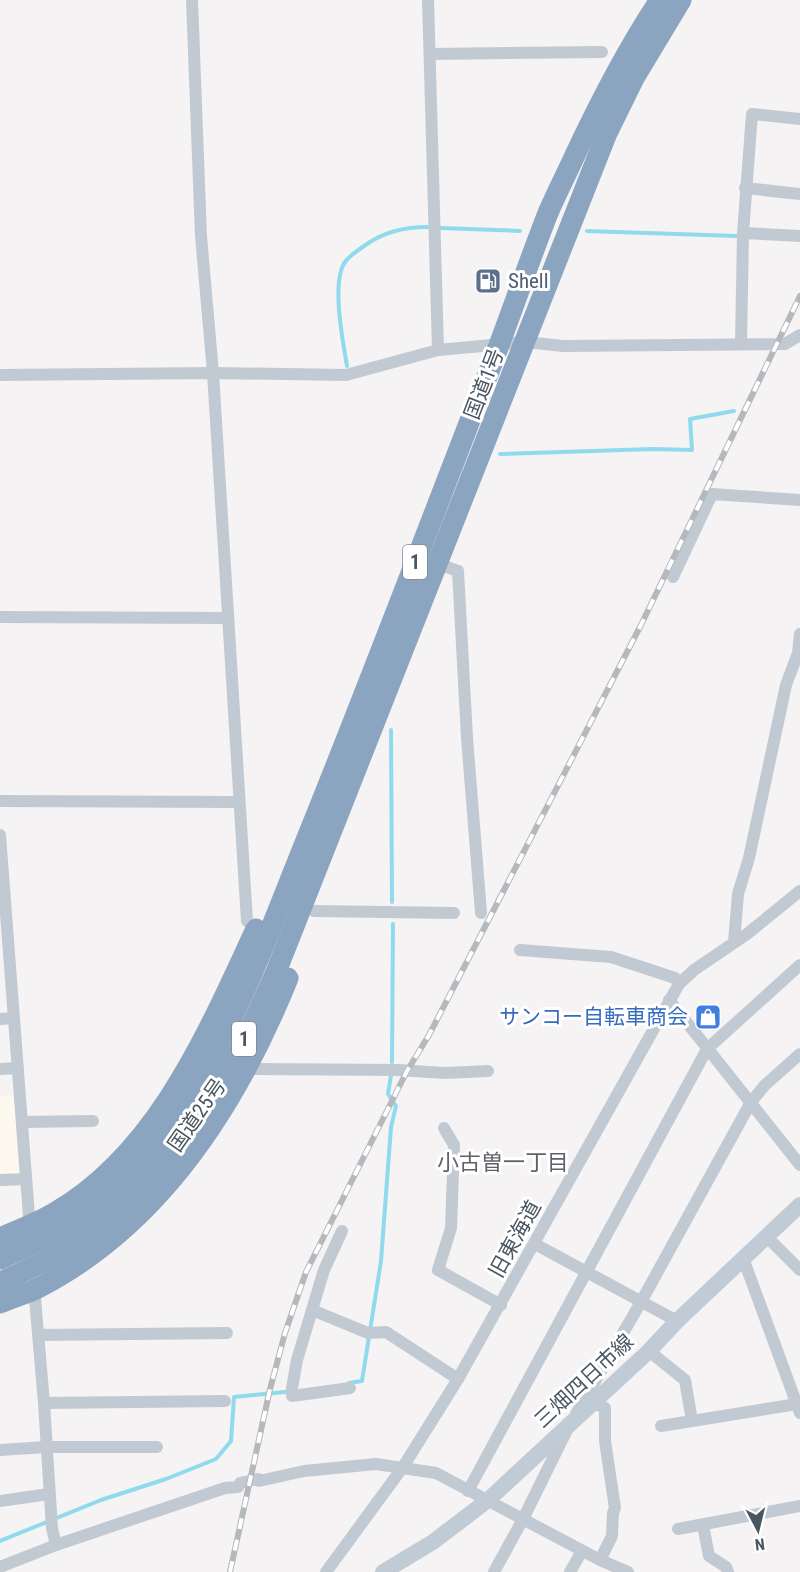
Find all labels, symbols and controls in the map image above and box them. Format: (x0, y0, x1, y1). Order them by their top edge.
fuel station icon: Shell (473, 266, 503, 296)
place label: Shell (508, 269, 549, 293)
street label: 国道1号 (460, 345, 508, 423)
road number: 1 (403, 545, 427, 579)
shop icon: サンコー自転車商会 (693, 1002, 723, 1032)
place label: サンコー自転車商会 (499, 1005, 688, 1029)
road number: 1 (232, 1022, 256, 1056)
street label: 国道25号 (163, 1074, 231, 1156)
district label: 小古曽一丁目 (437, 1150, 569, 1175)
street label: 旧東海道 (484, 1196, 546, 1282)
street label: 三畑四日市線 (530, 1329, 638, 1433)
north arrow (728, 1500, 788, 1560)
text: N (754, 1534, 766, 1554)

